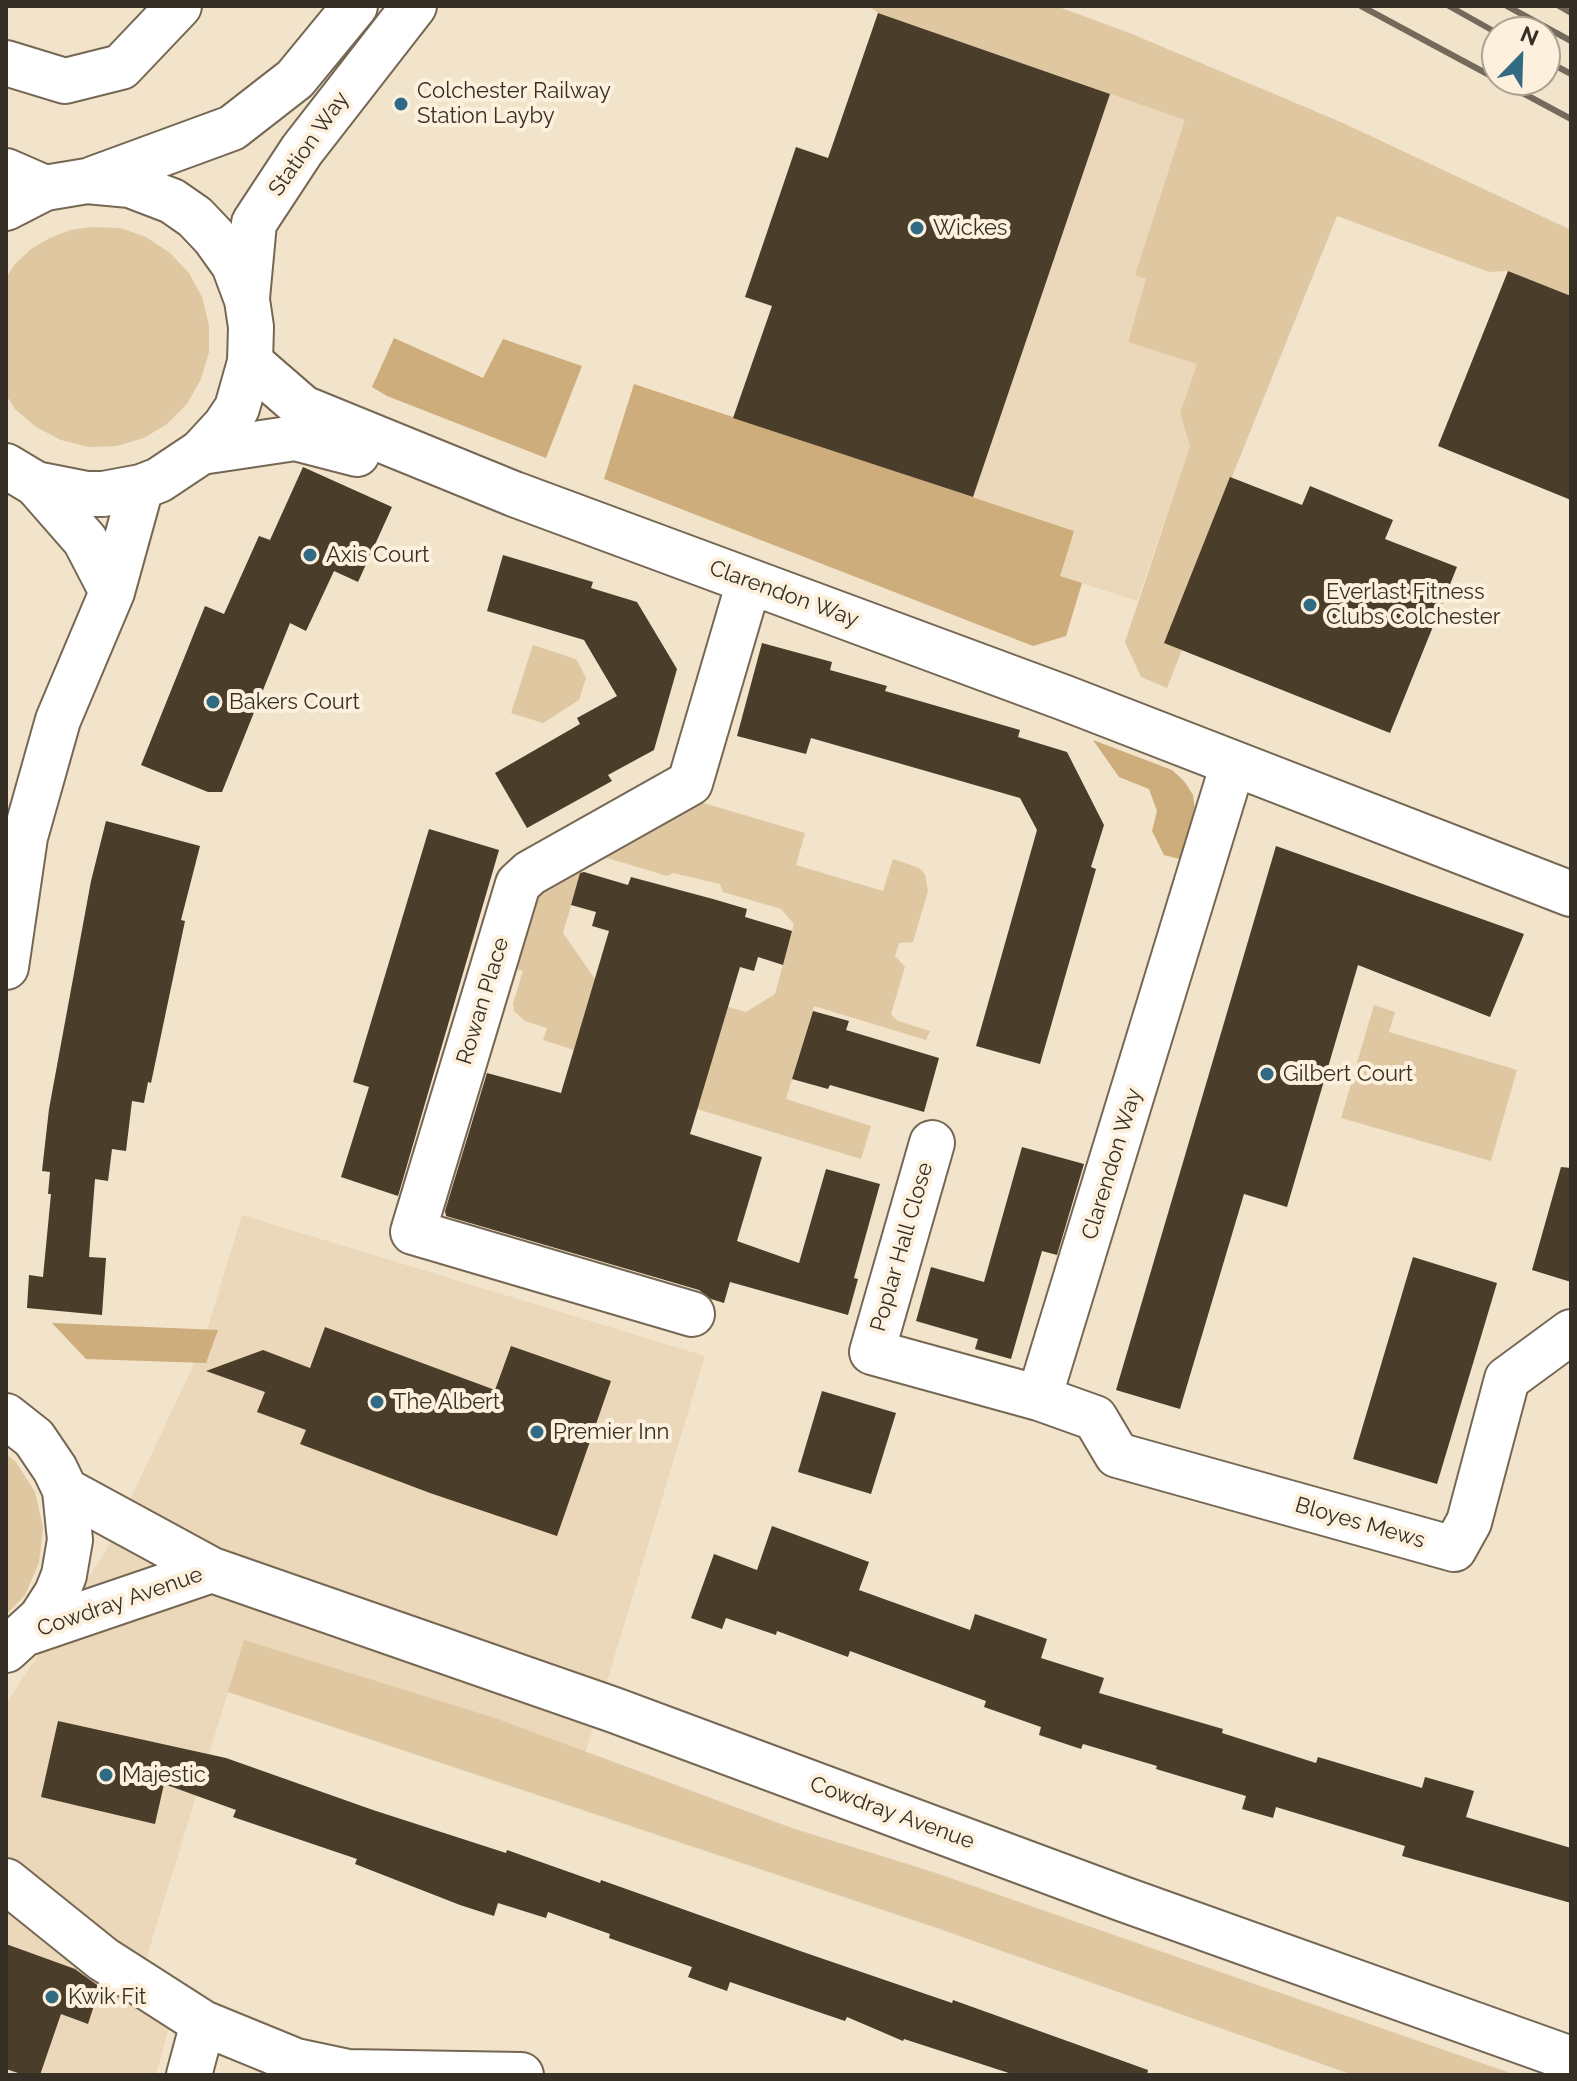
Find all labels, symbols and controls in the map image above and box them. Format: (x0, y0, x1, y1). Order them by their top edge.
north arrow (1481, 16, 1561, 96)
text: N (1517, 20, 1542, 51)
place label: Colchester Railway Station Layby (417, 78, 611, 130)
street label: Station Way (263, 87, 355, 201)
marker: Colchester Railway Station Layby (392, 95, 410, 113)
place label: Wickes (933, 215, 1007, 241)
marker: Wickes (908, 219, 926, 237)
place label: Axis Court (326, 542, 429, 568)
marker: Axis Court (301, 546, 319, 564)
street label: Clarendon Way (706, 555, 862, 633)
place label: Everlast Fitness Clubs Colchester (1326, 579, 1500, 630)
marker: Everlast Fitness Clubs Colchester (1301, 596, 1319, 614)
place label: Bakers Court (229, 689, 360, 715)
marker: Bakers Court (204, 693, 222, 711)
street label: Rowan Place (451, 934, 515, 1068)
place label: Gilbert Court (1283, 1061, 1413, 1087)
marker: Gilbert Court (1258, 1065, 1276, 1083)
street label: Clarendon Way (1076, 1085, 1148, 1243)
street label: Poplar Hall Close (865, 1159, 939, 1335)
place label: The Albert (393, 1389, 500, 1415)
marker: The Albert (368, 1393, 386, 1411)
place label: Premier Inn (553, 1419, 669, 1445)
marker: Premier Inn (528, 1423, 546, 1441)
street label: Bloyes Mews (1292, 1492, 1428, 1554)
street label: Cowdray Avenue (34, 1561, 206, 1643)
place label: Majestic (122, 1762, 206, 1788)
marker: Majestic (97, 1766, 115, 1784)
street label: Cowdray Avenue (806, 1771, 978, 1855)
place label: Kwik Fit (68, 1984, 146, 2010)
marker: Kwik Fit (43, 1988, 61, 2006)

